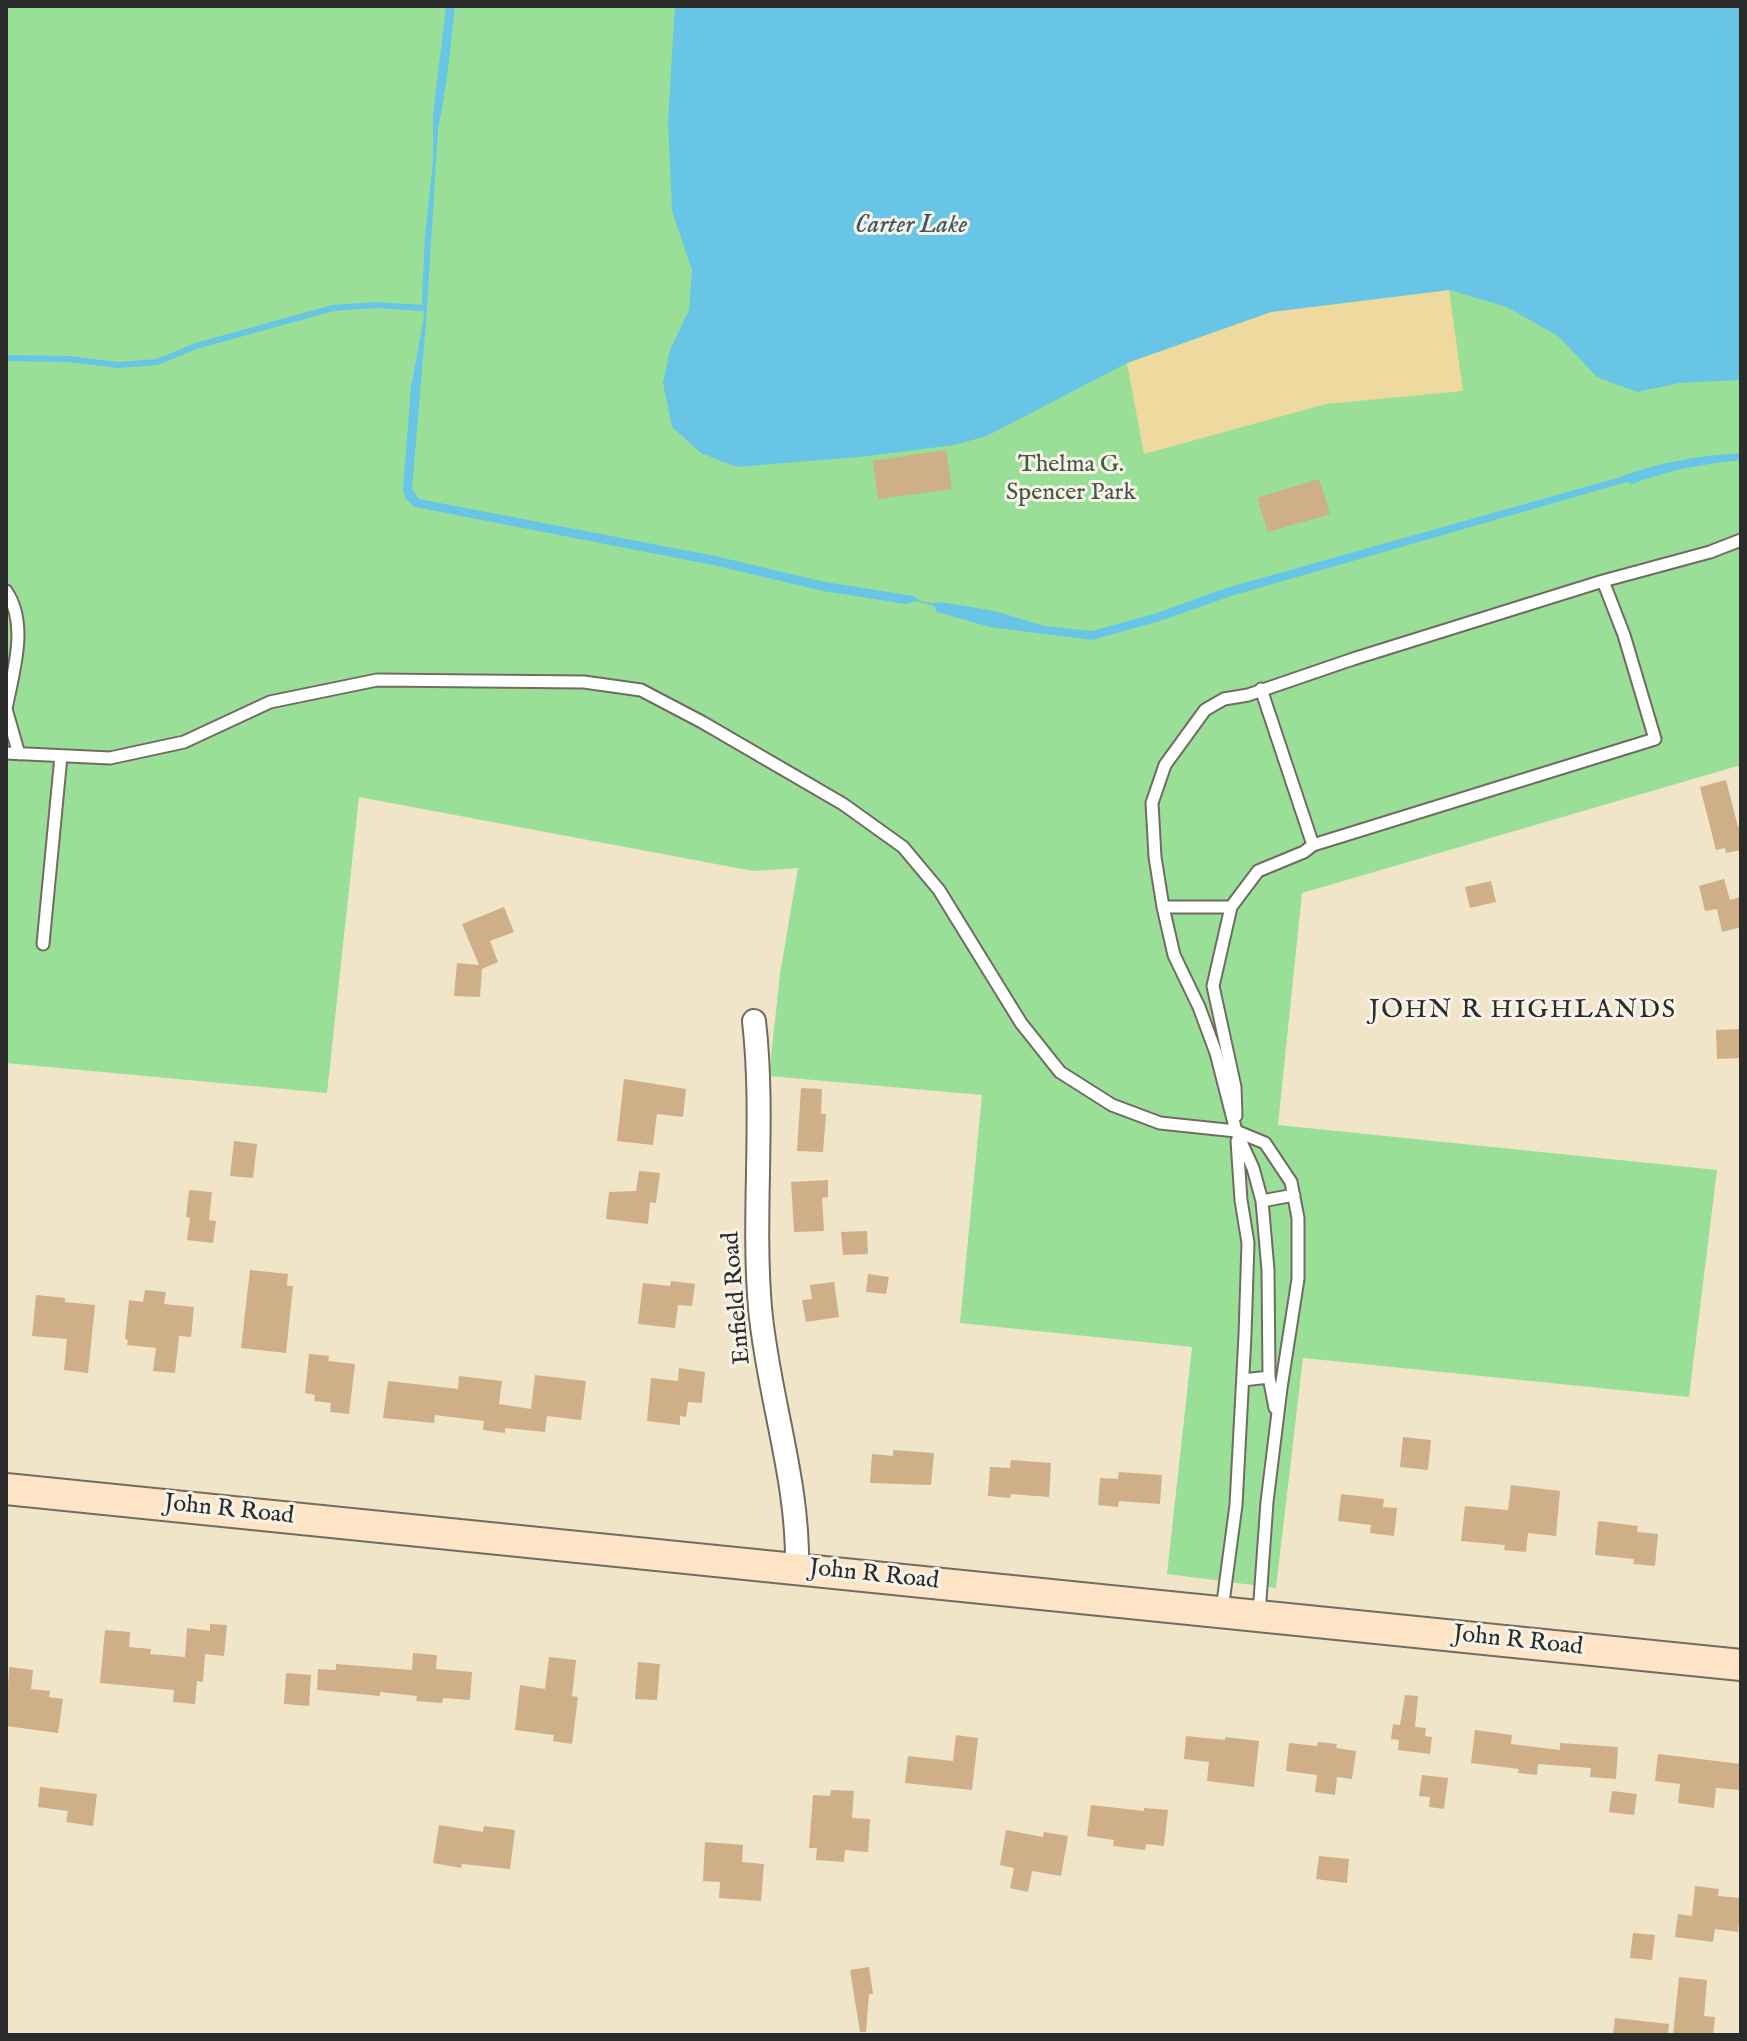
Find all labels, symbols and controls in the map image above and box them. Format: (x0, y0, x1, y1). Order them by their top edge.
water label: Carter Lake (855, 211, 967, 243)
park label: Thelma G. Spencer Park (1006, 452, 1136, 508)
district label: JOHN R HIGHLANDS (1369, 996, 1677, 1028)
street label: Enfield Road (718, 1230, 758, 1366)
street label: John R Road (163, 1490, 295, 1532)
street label: John R Road (808, 1555, 940, 1597)
street label: John R Road (1452, 1621, 1584, 1663)

